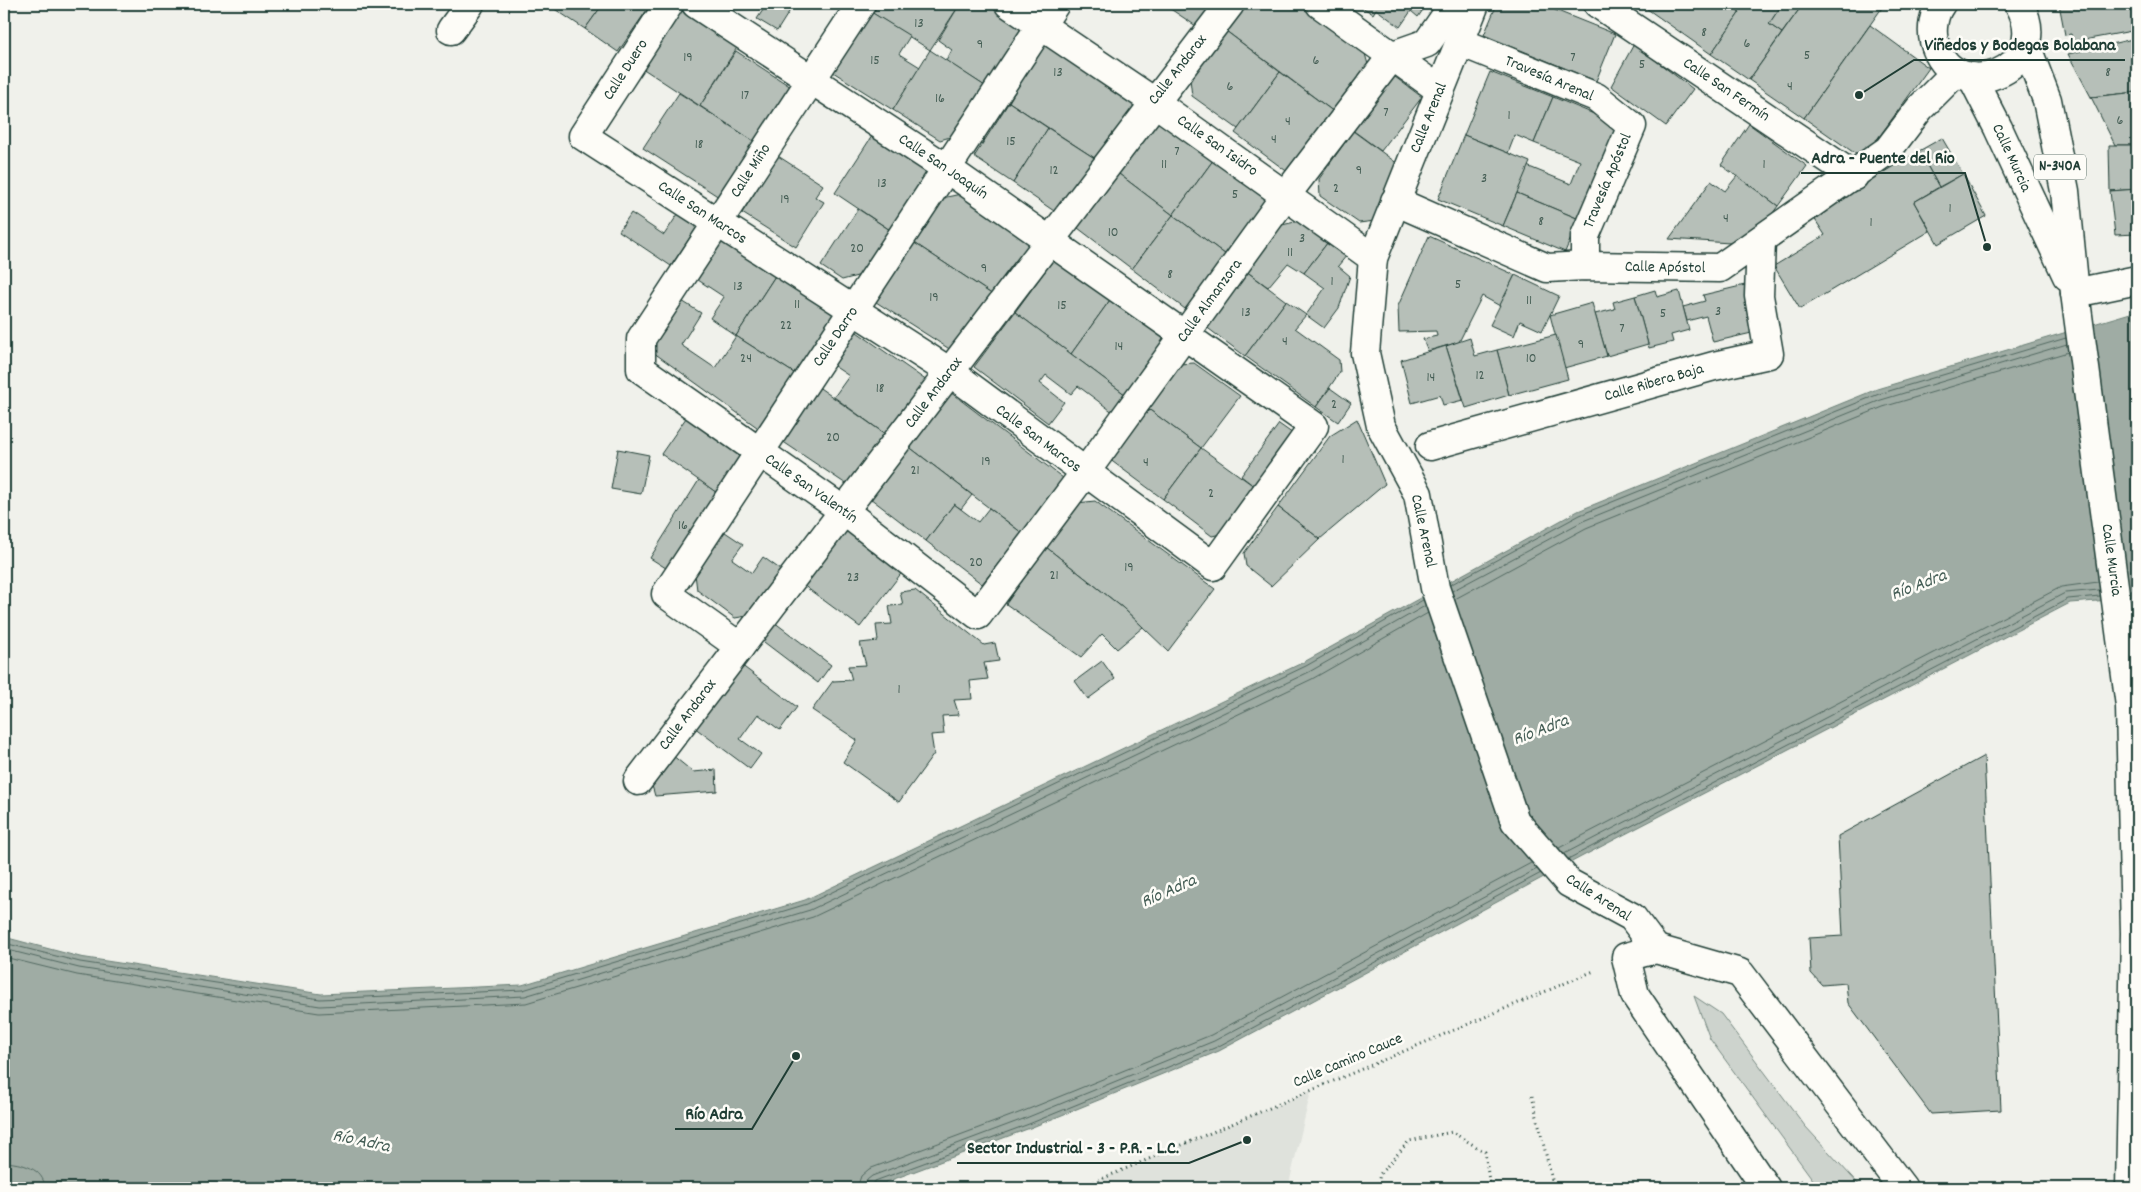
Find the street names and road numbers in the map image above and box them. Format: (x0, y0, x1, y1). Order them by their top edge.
street label: Calle Andarax (1143, 30, 1213, 110)
street label: Calle Duero (598, 35, 654, 105)
street label: Travesía Arenal (1501, 50, 1597, 108)
street label: Calle San Fermín (1678, 52, 1774, 128)
street label: Calle Arenal (1404, 79, 1454, 157)
street label: Calle San Isidro (1172, 109, 1262, 183)
street label: Calle Murcia (1985, 120, 2037, 196)
street label: Calle San Joaquín (893, 128, 993, 206)
street label: Travesía Apóstol (1578, 130, 1638, 232)
street label: Calle Miño (725, 139, 777, 203)
road number: N-340A (2034, 154, 2086, 180)
street label: Calle San Marcos (653, 175, 751, 251)
street label: Calle Almanzora (1172, 254, 1249, 348)
street label: Calle Apóstol (1625, 256, 1706, 280)
street label: Calle Darro (807, 302, 865, 372)
street label: Calle Andarax (899, 352, 969, 434)
street label: Calle Ribera Baja (1602, 358, 1707, 408)
street label: Calle San Marcos (990, 399, 1086, 479)
street label: Calle San Valentín (760, 448, 862, 530)
street label: Calle Arenal (1404, 492, 1442, 570)
street label: Calle Murcia (2095, 522, 2128, 598)
street label: Calle Andarax (653, 674, 723, 756)
street label: Calle Arenal (1561, 868, 1636, 928)
street label: Calle Camino Cauce (1290, 1028, 1406, 1094)

